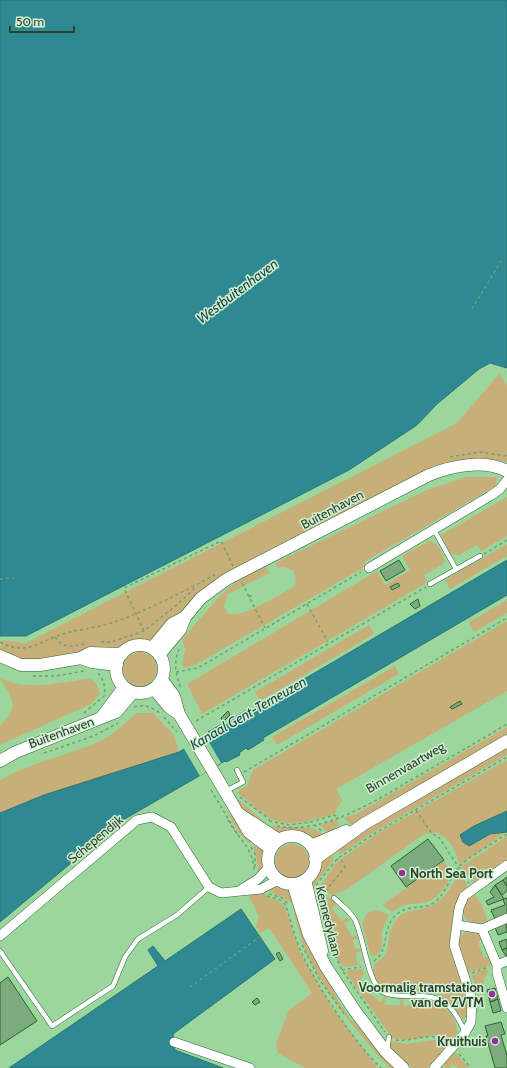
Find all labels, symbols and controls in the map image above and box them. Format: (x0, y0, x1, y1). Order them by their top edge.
scale bar (10, 8, 74, 34)
text: 50 m (16, 14, 44, 29)
water label: Westbuitenhaven (193, 255, 281, 327)
street label: Buitenhaven (298, 486, 366, 532)
water label: Kanaal Gent-Terneuzen (186, 672, 310, 754)
street label: Buitenhaven (26, 713, 96, 751)
street label: Binnenvaartweg (363, 738, 448, 796)
street label: Schependijk (64, 811, 127, 867)
place label: North Sea Port (410, 865, 493, 881)
marker: North Sea Port (397, 868, 407, 878)
street label: Kennedylaan (313, 884, 345, 958)
place label: Voormalig tramstation van de ZVTM (359, 979, 484, 1010)
marker: Voormalig tramstation van de ZVTM (487, 989, 497, 999)
place label: Kruithuis (437, 1033, 487, 1049)
marker: Kruithuis (490, 1036, 500, 1046)

